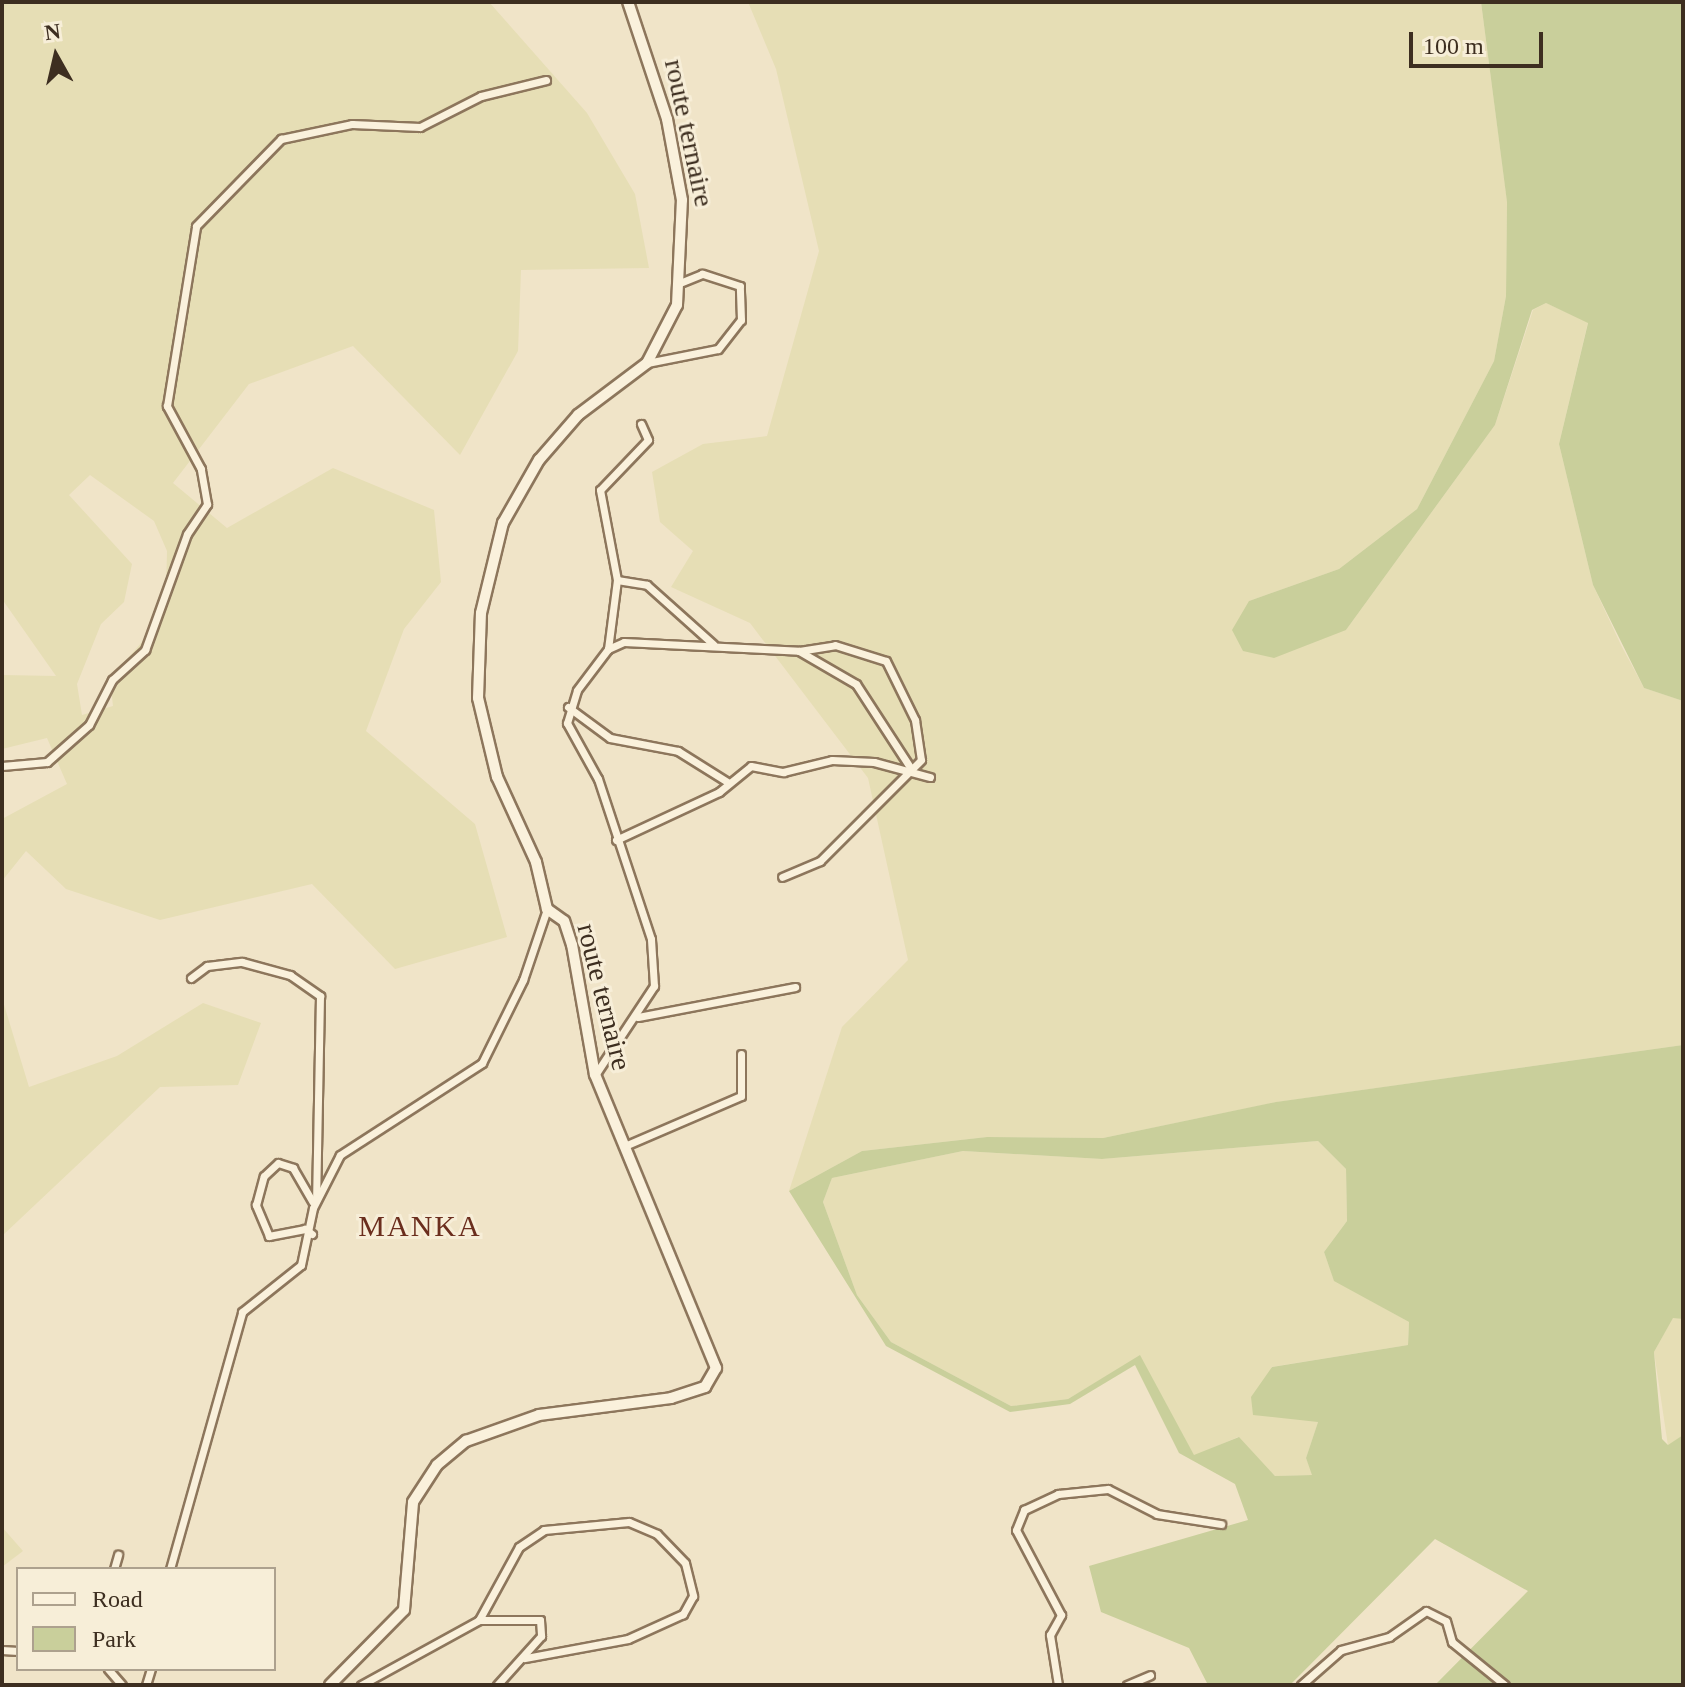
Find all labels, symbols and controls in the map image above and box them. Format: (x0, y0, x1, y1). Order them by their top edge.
north arrow (16, 16, 96, 96)
scale bar (1413, 16, 1547, 66)
text: N (43, 18, 62, 45)
text: 100 m (1423, 33, 1484, 59)
street label: route ternaire (657, 56, 721, 210)
street label: route ternaire (570, 920, 638, 1074)
district label: MANKA (358, 1208, 482, 1244)
legend (16, 1567, 276, 1671)
text: Road (92, 1586, 143, 1612)
text: Park (92, 1626, 136, 1652)

